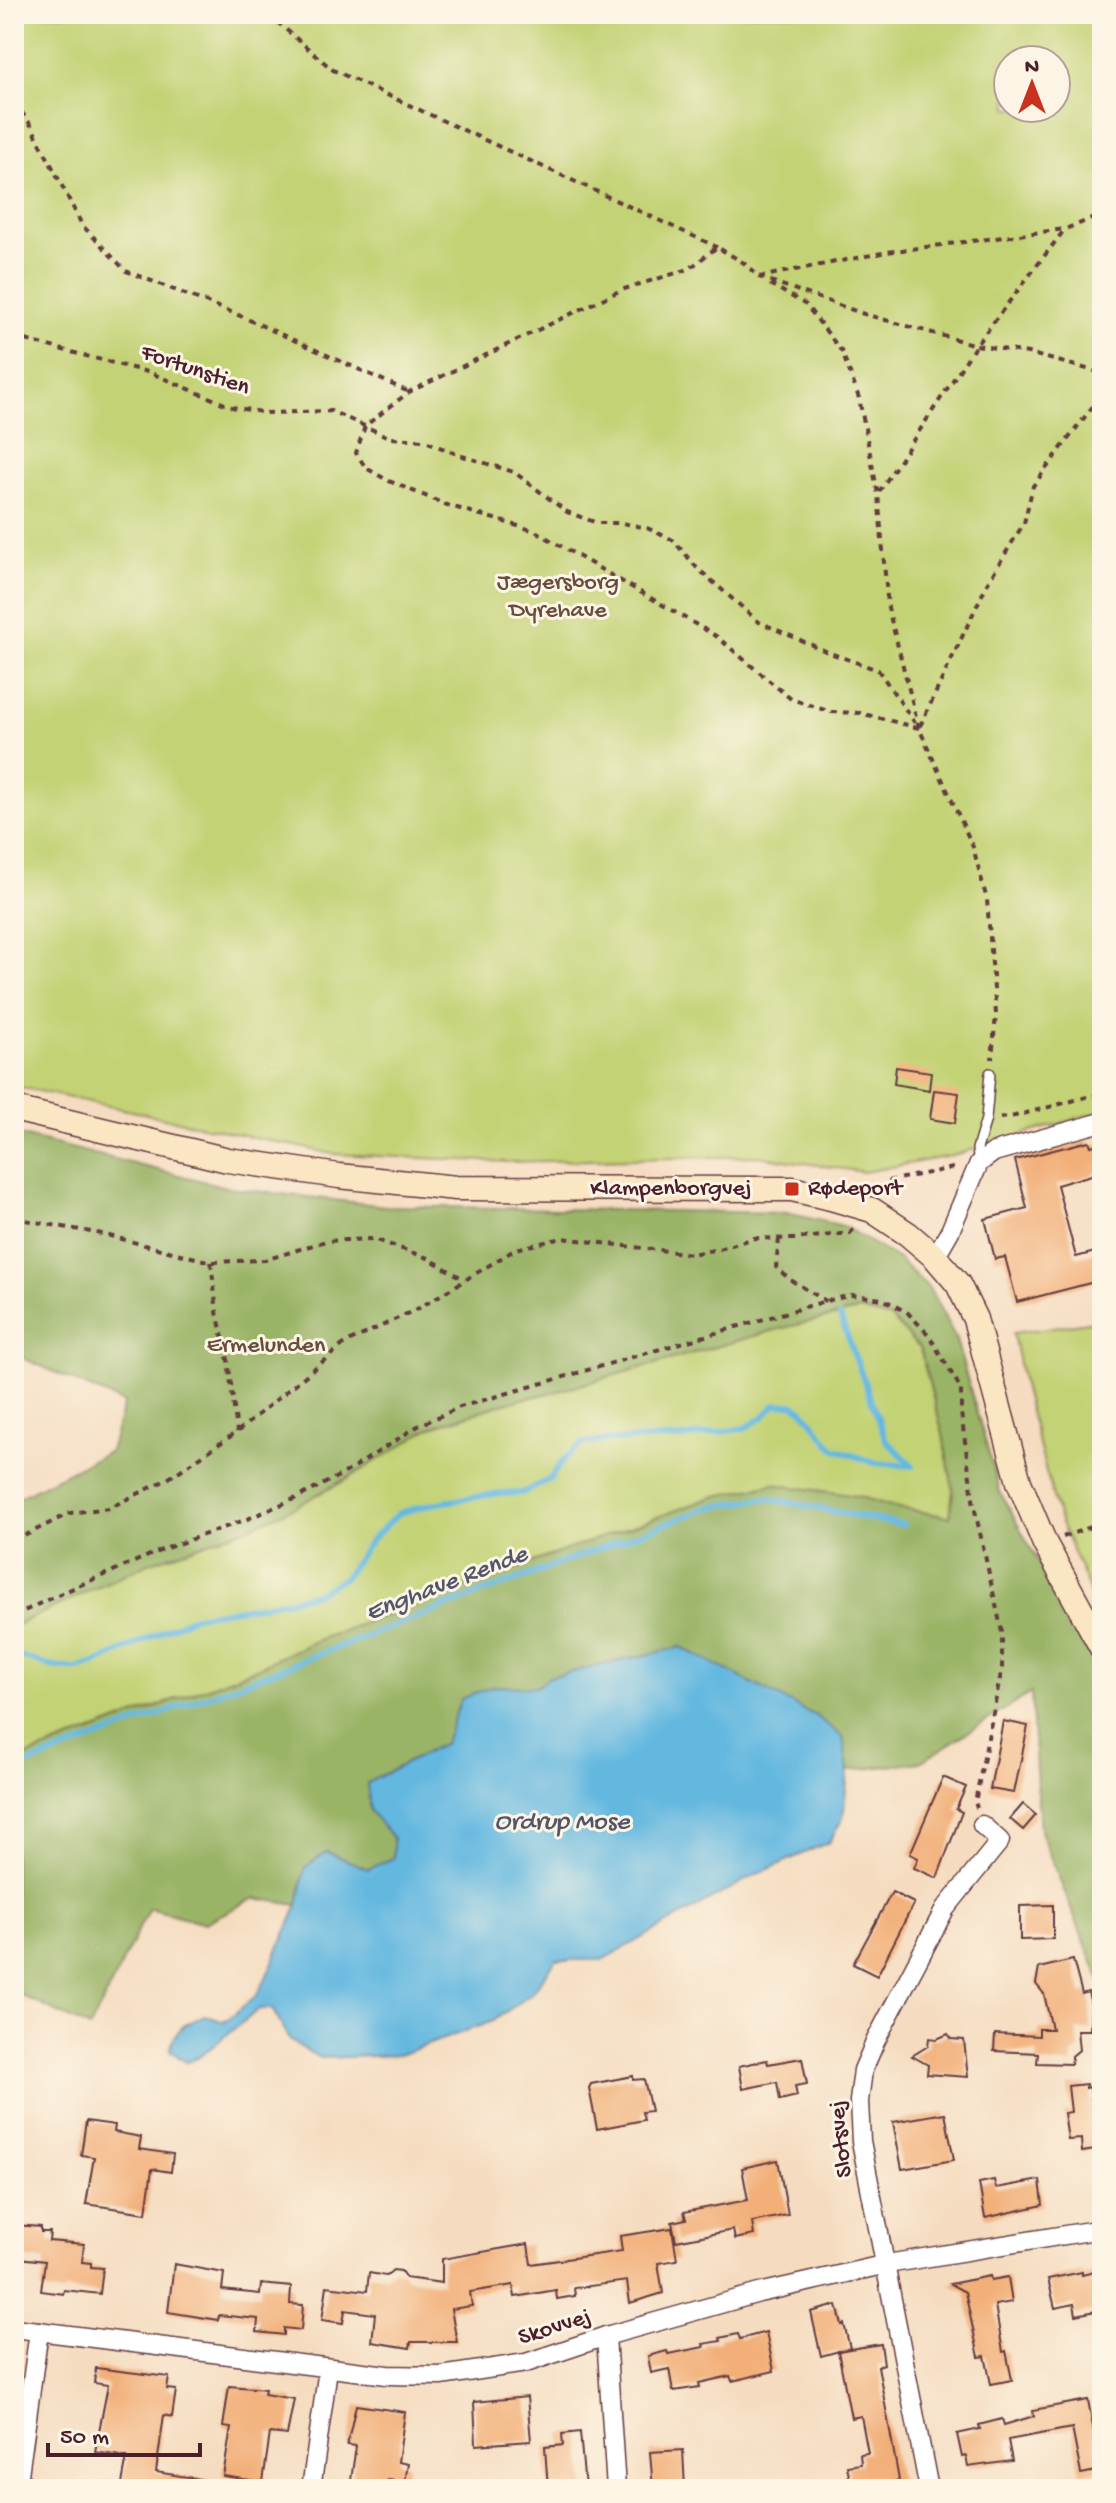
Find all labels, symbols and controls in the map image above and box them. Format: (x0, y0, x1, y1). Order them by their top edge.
north arrow (992, 44, 1072, 124)
text: N (1025, 55, 1039, 81)
street label: Fortunstien (136, 339, 254, 403)
park label: Jægersborg Dyrehave (497, 569, 619, 626)
street label: Klampenborgvej (590, 1175, 752, 1204)
place label: Rødeport (808, 1175, 904, 1204)
marker: Rødeport (783, 1180, 801, 1198)
park label: Ermelunden (207, 1332, 326, 1361)
water label: Enghave Rende (362, 1539, 534, 1630)
water label: Ordrup Mose (495, 1808, 631, 1839)
street label: Slotsvej (824, 2099, 860, 2179)
street label: Skovvej (515, 2303, 595, 2353)
scale bar (48, 2407, 200, 2457)
text: 50 m (60, 2424, 109, 2453)

